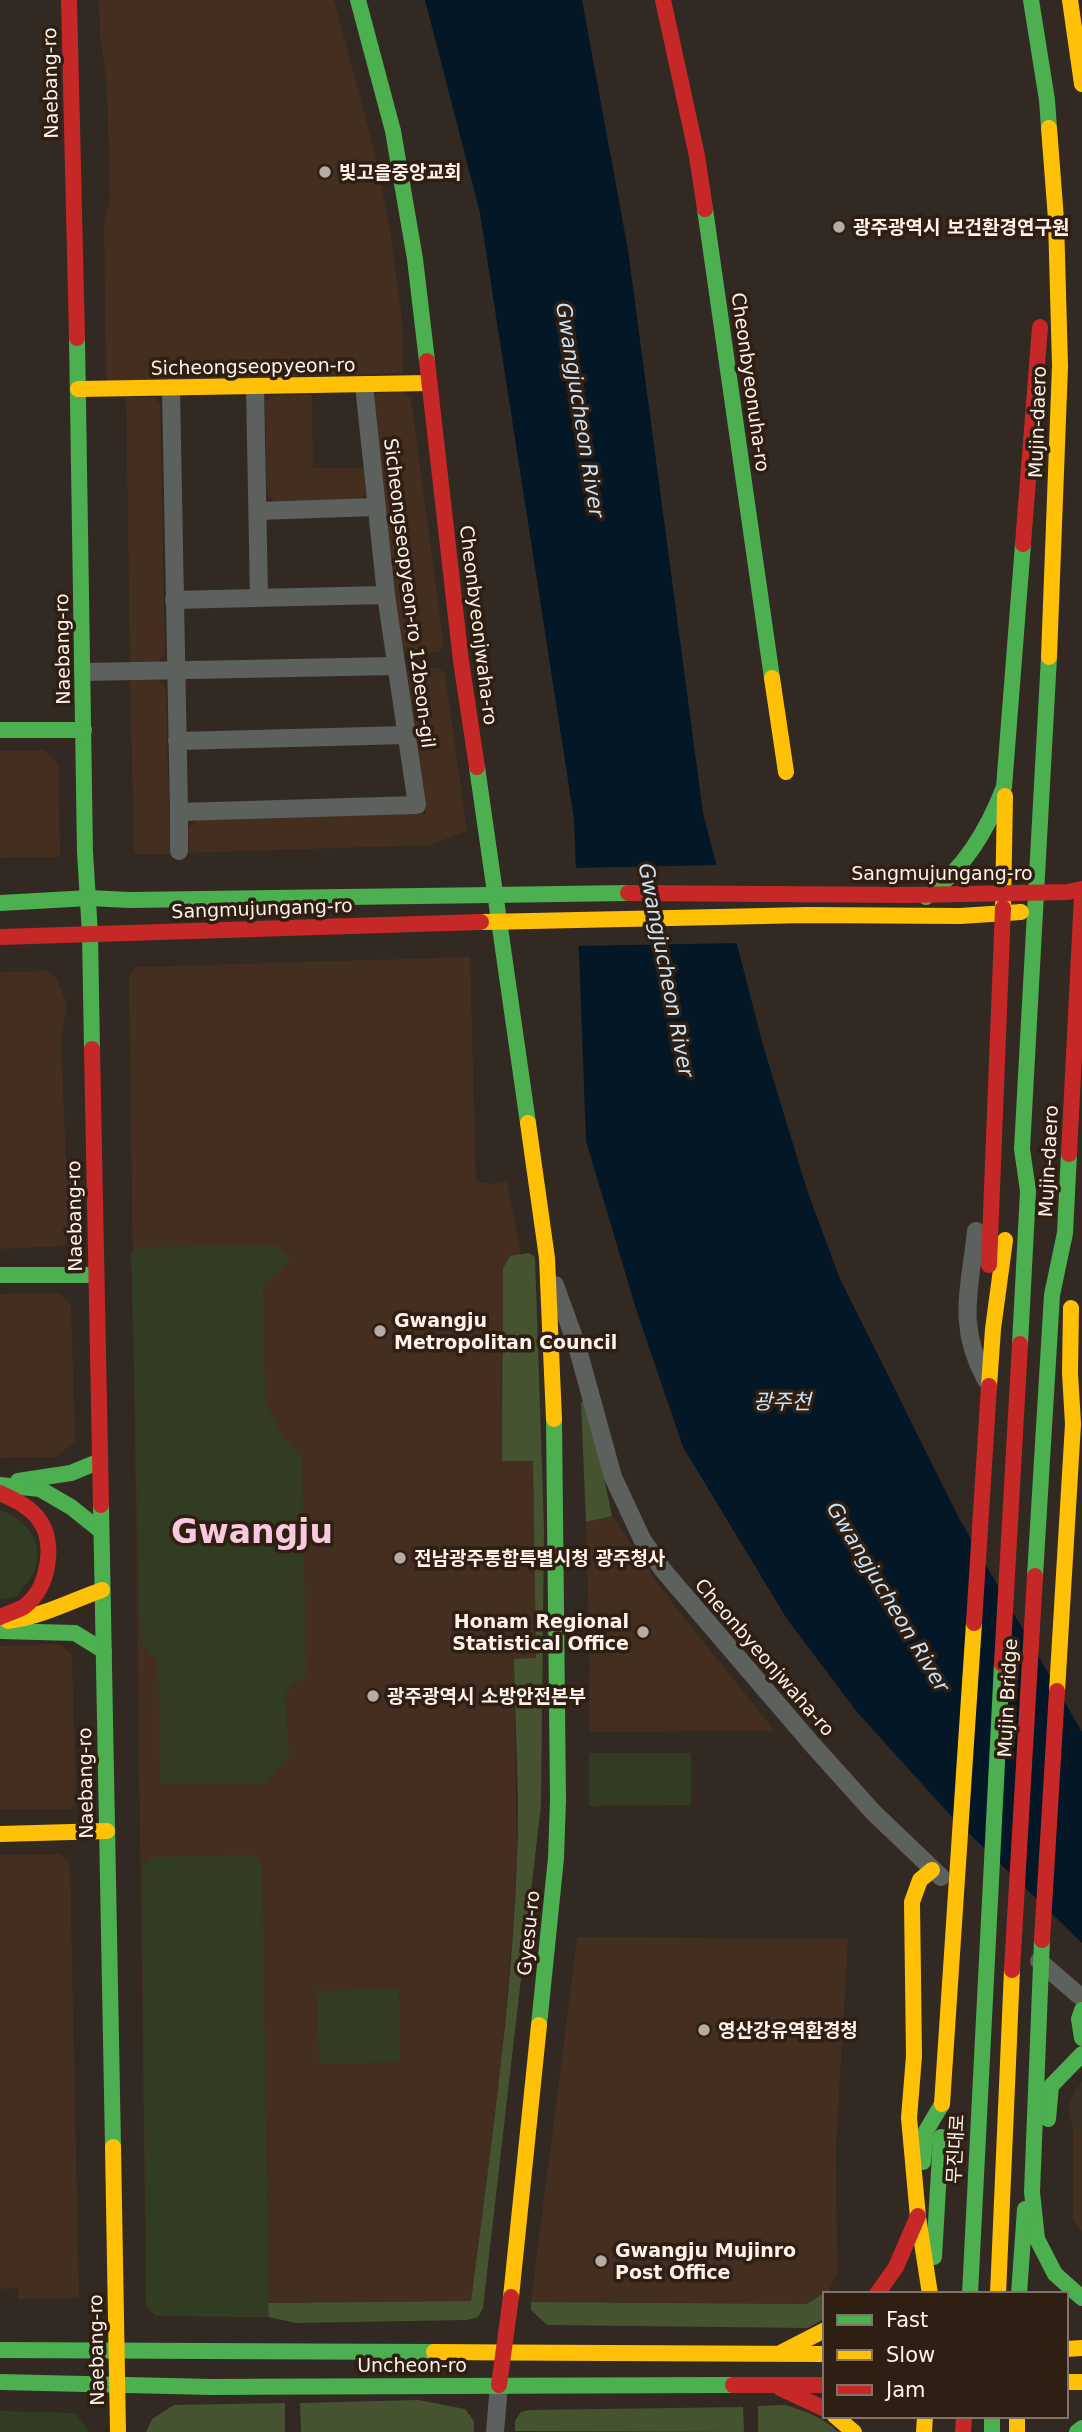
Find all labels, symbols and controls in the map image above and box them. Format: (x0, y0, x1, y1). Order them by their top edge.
street label: Naebang-ro (38, 27, 62, 139)
place label: 빛고을중앙교회 (339, 161, 461, 183)
marker: 빛고을중앙교회 (317, 164, 333, 180)
place label: 광주광역시 보건환경연구원 (853, 216, 1069, 238)
marker: 광주광역시 보건환경연구원 (831, 219, 847, 235)
street label: Cheonbyeonuha-ro (728, 291, 774, 473)
water label: Gwangjucheon River (551, 301, 609, 520)
street label: Sicheongseopyeon-ro (150, 353, 356, 379)
street label: Mujin-daero (1024, 365, 1050, 479)
street label: Sicheongseopyeon-ro 12beon-gil (380, 437, 440, 749)
street label: Cheonbyeonjwaha-ro (456, 524, 502, 726)
street label: Naebang-ro (50, 593, 74, 705)
water label: Gwangjucheon River (634, 861, 699, 1080)
street label: Sangmujungang-ro (851, 862, 1033, 884)
street label: Sangmujungang-ro (171, 894, 353, 922)
street label: Mujin-daero (1034, 1104, 1062, 1218)
street label: Naebang-ro (62, 1160, 86, 1272)
place label: Gwangju Metropolitan Council (394, 1309, 617, 1353)
marker: Gwangju Metropolitan Council (372, 1323, 388, 1339)
water label: 광주천 (753, 1390, 814, 1414)
water label: Gwangjucheon River (822, 1498, 955, 1697)
district label: Gwangju (171, 1512, 333, 1551)
place label: 전남광주통합특별시청 광주청사 (414, 1547, 666, 1569)
marker: 전남광주통합특별시청 광주청사 (392, 1550, 408, 1566)
street label: Cheonbyeonjwaha-ro (691, 1574, 839, 1740)
place label: Honam Regional Statistical Office (452, 1610, 629, 1654)
marker: Honam Regional Statistical Office (635, 1624, 651, 1640)
street label: Mujin Bridge (993, 1638, 1021, 1758)
place label: 광주광역시 소방안전본부 (387, 1685, 586, 1707)
marker: 광주광역시 소방안전본부 (365, 1688, 381, 1704)
street label: Naebang-ro (73, 1727, 97, 1839)
street label: Gyesu-ro (513, 1889, 543, 1977)
place label: 영산강유역환경청 (718, 2019, 858, 2041)
marker: 영산강유역환경청 (696, 2022, 712, 2038)
street label: 무진대로 (942, 2114, 968, 2184)
place label: Gwangju Mujinro Post Office (615, 2239, 796, 2283)
marker: Gwangju Mujinro Post Office (593, 2253, 609, 2269)
legend (823, 2292, 1068, 2418)
street label: Naebang-ro (84, 2294, 108, 2406)
text: Fast (886, 2308, 928, 2332)
text: Slow (886, 2343, 935, 2367)
street label: Uncheon-ro (357, 2354, 467, 2376)
text: Jam (884, 2378, 926, 2402)

